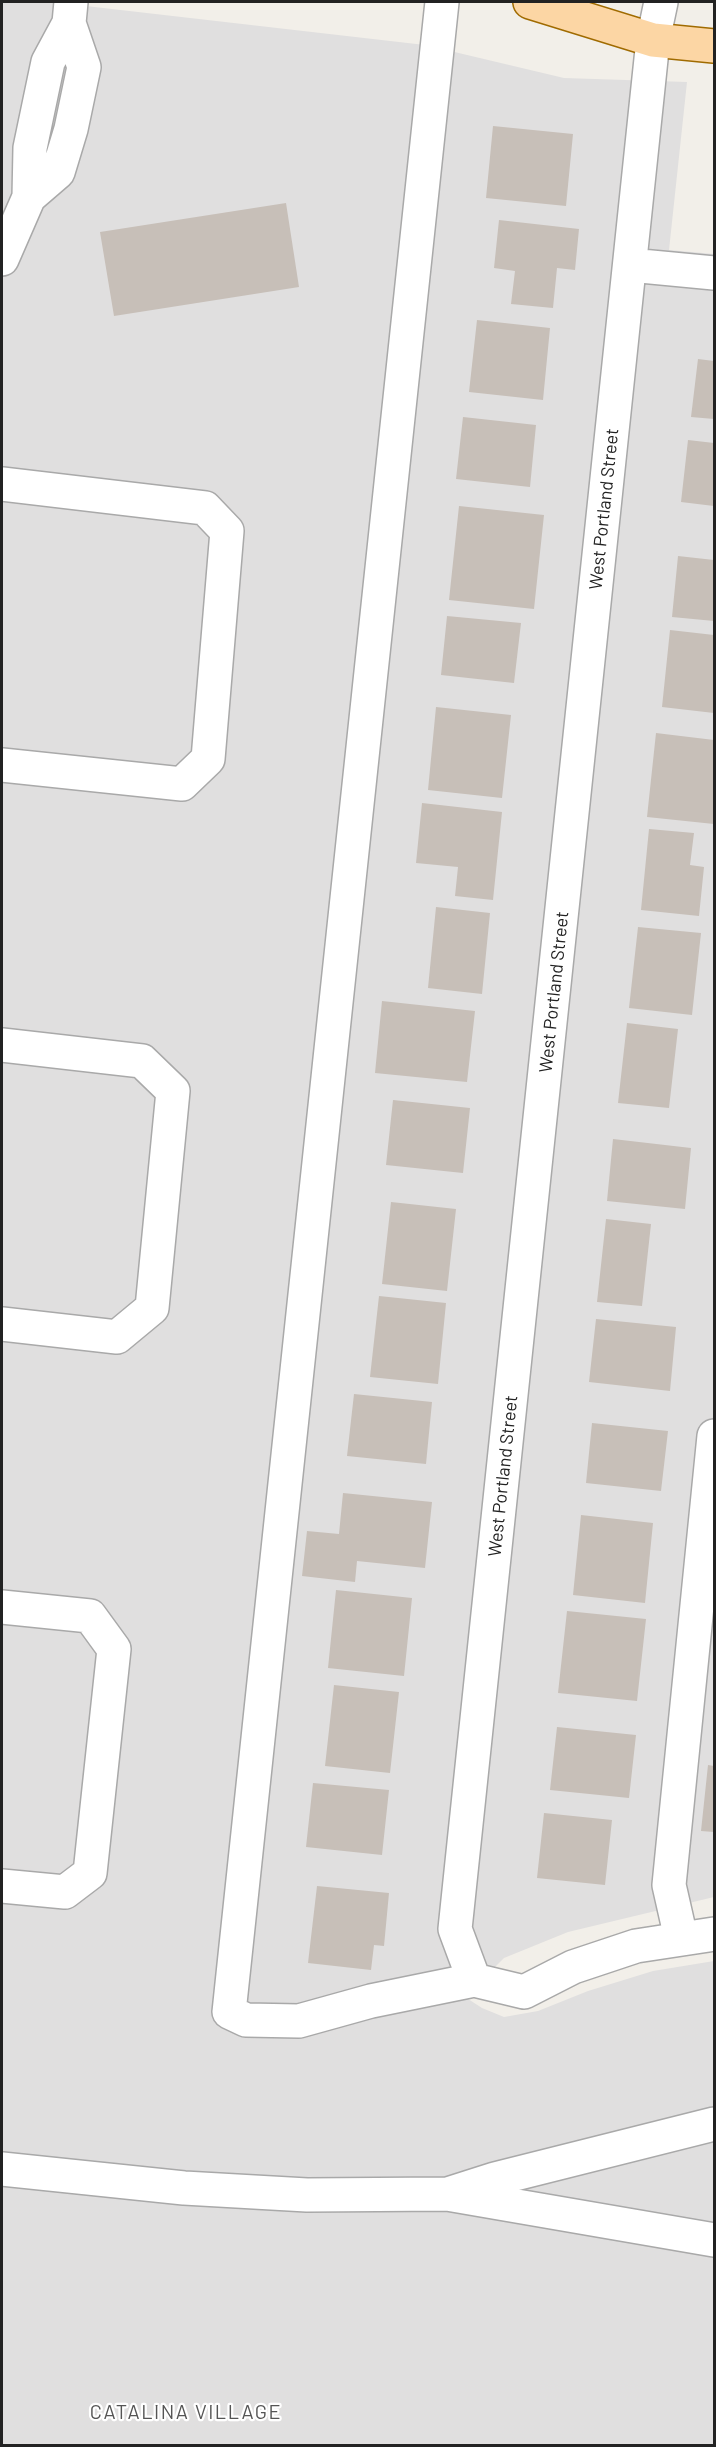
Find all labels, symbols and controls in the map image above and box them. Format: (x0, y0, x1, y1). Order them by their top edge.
street label: West Portland Street (585, 427, 623, 591)
street label: West Portland Street (535, 910, 573, 1074)
street label: West Portland Street (484, 1394, 522, 1558)
district label: CATALINA VILLAGE (90, 2400, 282, 2424)

